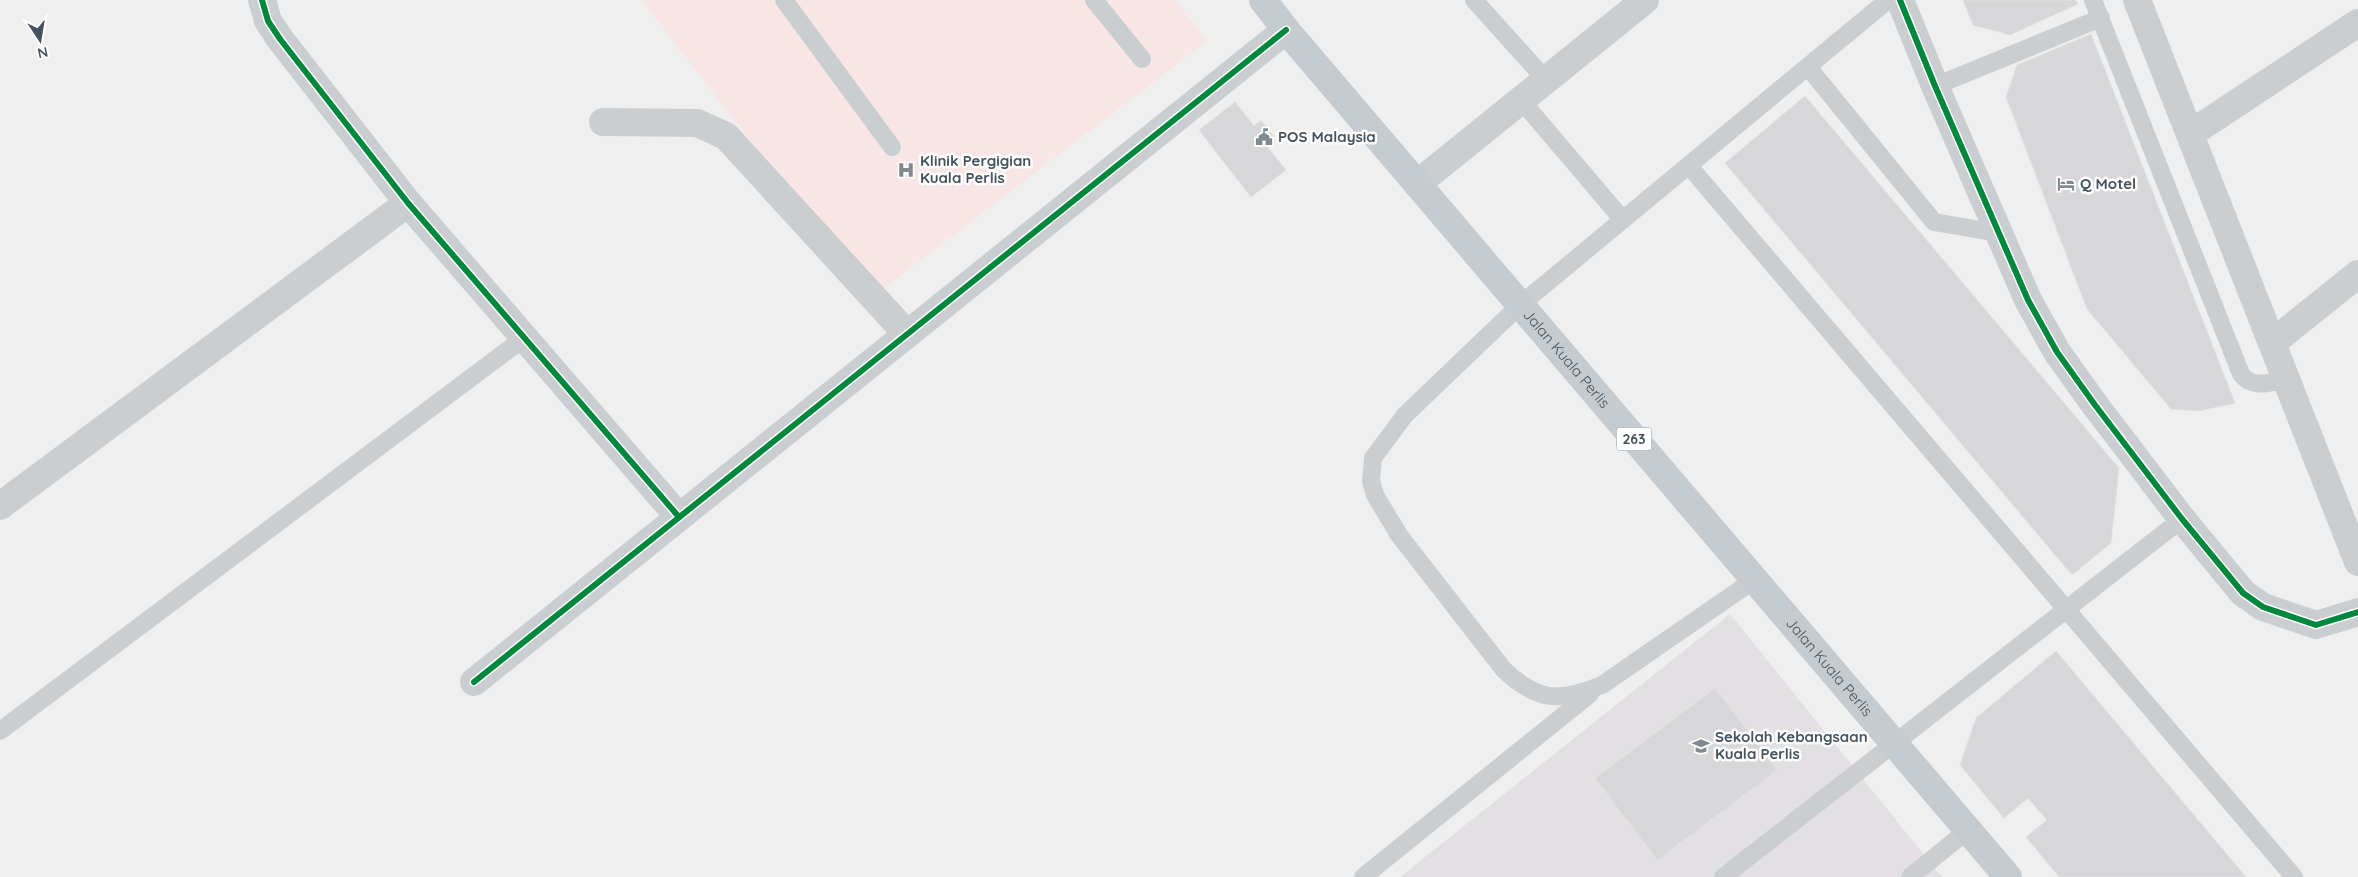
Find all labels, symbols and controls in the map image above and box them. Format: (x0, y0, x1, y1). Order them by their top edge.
north arrow (15, 15, 65, 65)
text: N (36, 43, 50, 63)
public building icon: POS Malaysia (1254, 127, 1274, 147)
place label: POS Malaysia (1278, 127, 1376, 146)
place label: Klinik Pergigian Kuala Perlis (920, 151, 1031, 187)
hospital icon: Klinik Pergigian Kuala Perlis (896, 160, 916, 180)
hotel icon: Q Motel (2056, 174, 2076, 194)
place label: Q Motel (2080, 174, 2136, 193)
street label: Jalan Kuala Perlis (1519, 305, 1614, 412)
road number: 263 (1616, 428, 1652, 450)
street label: Jalan Kuala Perlis (1782, 613, 1877, 720)
place label: Sekolah Kebangsaan Kuala Perlis (1715, 727, 1868, 763)
school or university icon: Sekolah Kebangsaan Kuala Perlis (1691, 736, 1711, 756)

